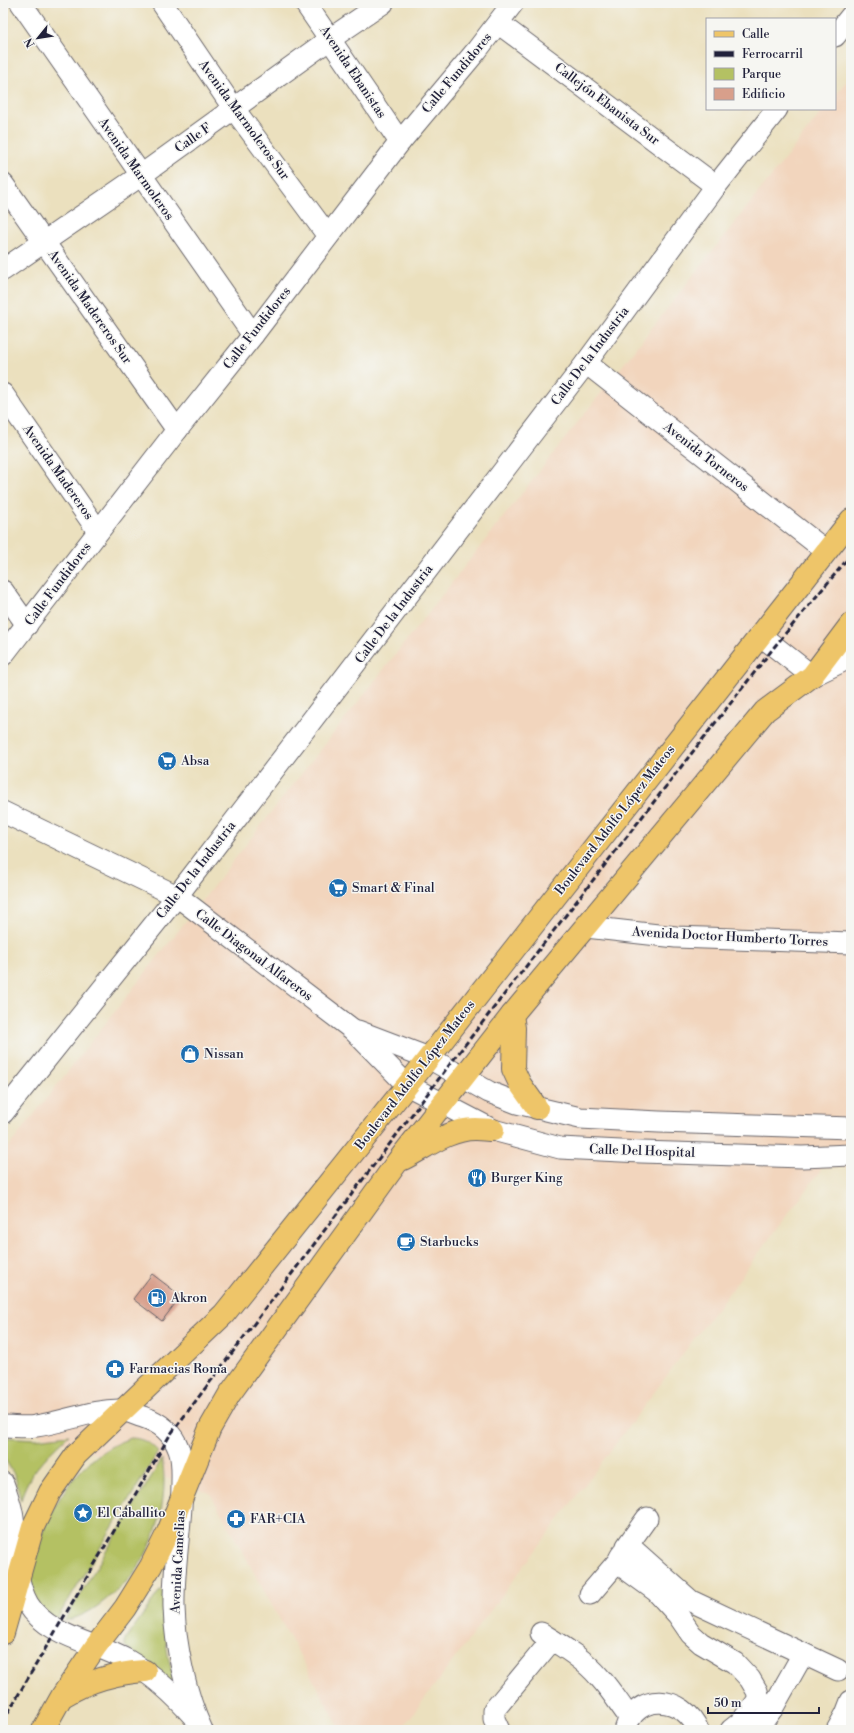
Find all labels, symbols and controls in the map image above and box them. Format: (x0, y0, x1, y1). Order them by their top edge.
north arrow (18, 18, 58, 58)
legend (706, 18, 836, 110)
street label: Avenida Ebanistas (316, 22, 390, 121)
text: Calle (742, 27, 769, 42)
street label: Calle Fundidores (419, 29, 496, 117)
text: N (22, 35, 38, 50)
text: Ferrocarril (742, 47, 803, 62)
street label: Avenida Marmoleros Sur (194, 56, 293, 183)
street label: Callejón Ebanista Sur (551, 59, 663, 149)
text: Parque (742, 67, 781, 82)
text: Edificio (742, 87, 785, 102)
street label: Avenida Marmoleros (94, 114, 178, 224)
street label: Calle F (172, 119, 215, 156)
street label: Avenida Madereros Sur (44, 246, 136, 367)
street label: Calle Fundidores (220, 283, 294, 372)
street label: Calle De la Industria (548, 303, 633, 409)
street label: Avenida Torneros (659, 418, 752, 495)
street label: Avenida Madereros (19, 421, 97, 523)
street label: Calle Fundidores (21, 539, 95, 629)
street label: Calle De la Industria (352, 561, 437, 667)
street label: Boulevard Adolfo López Mateos (551, 742, 679, 899)
supermarket icon: Absa (156, 750, 178, 772)
place label: Absa (180, 753, 210, 769)
street label: Calle De la Industria (153, 818, 239, 922)
supermarket icon: Smart & Final (327, 877, 349, 899)
place label: Smart & Final (352, 880, 435, 896)
street label: Calle Diagonal Alfareros (192, 906, 316, 1005)
street label: Avenida Doctor Humberto Torres (631, 924, 829, 950)
street label: Boulevard Adolfo López Mateos (351, 997, 479, 1154)
shop icon: Nissan (179, 1043, 201, 1065)
place label: Nissan (204, 1046, 244, 1062)
street label: Calle Del Hospital (589, 1141, 695, 1161)
restaurant icon: Burger King (466, 1167, 488, 1189)
place label: Burger King (490, 1170, 563, 1186)
cafe icon: Starbucks (395, 1231, 417, 1253)
place label: Starbucks (420, 1234, 479, 1250)
fuel station icon: Akron (146, 1287, 168, 1309)
place label: Akron (170, 1290, 207, 1306)
pharmacy icon: Farmacias Roma (104, 1358, 126, 1380)
place label: Farmacias Roma (129, 1361, 228, 1377)
place icon: El Caballito (72, 1502, 94, 1524)
place label: El Caballito (97, 1505, 166, 1521)
pharmacy icon: FAR+CIA (225, 1508, 247, 1530)
street label: Avenida Camelias (167, 1510, 189, 1615)
place label: FAR+CIA (250, 1511, 307, 1527)
scale bar (708, 1689, 819, 1715)
text: 50 m (714, 1696, 742, 1711)

